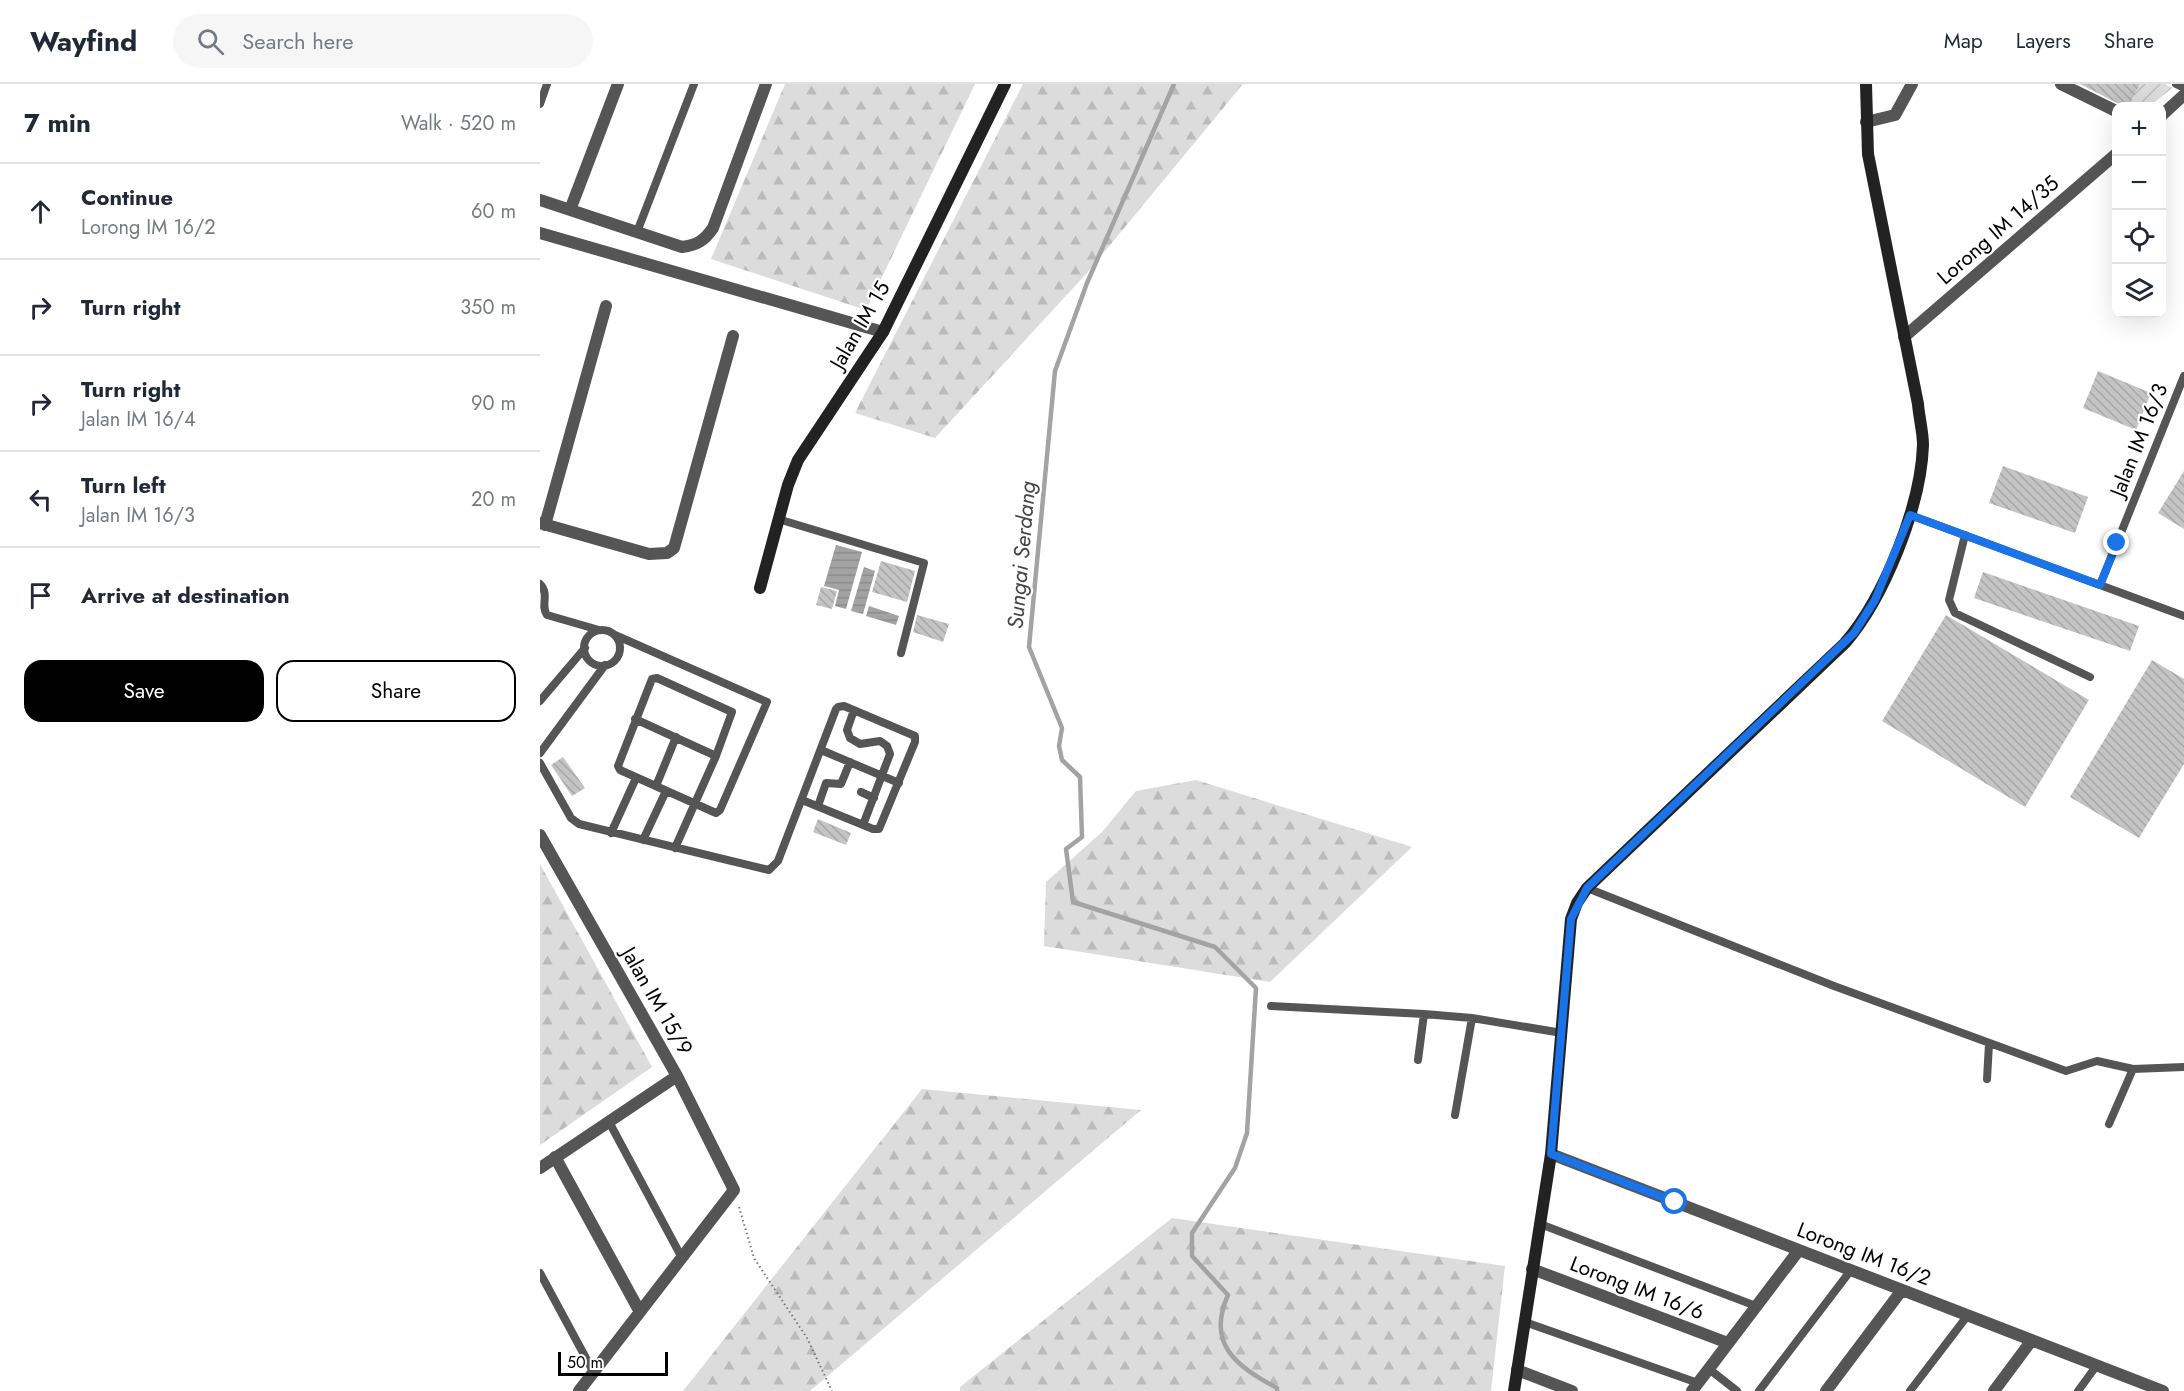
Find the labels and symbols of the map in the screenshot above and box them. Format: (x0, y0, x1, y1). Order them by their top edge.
street label: Lorong IM 14/35 (1930, 169, 2066, 291)
street label: Jalan IM 15 (821, 275, 897, 377)
street label: Jalan IM 16/3 (2102, 379, 2175, 504)
water label: Sungai Serdang (999, 480, 1043, 630)
route end (2103, 529, 2129, 555)
street label: Jalan IM 15/9 (612, 939, 700, 1060)
route start (1661, 1188, 1687, 1214)
street label: Lorong IM 16/2 (1793, 1215, 1935, 1293)
street label: Lorong IM 16/6 (1566, 1249, 1708, 1327)
scale bar (558, 1349, 668, 1376)

